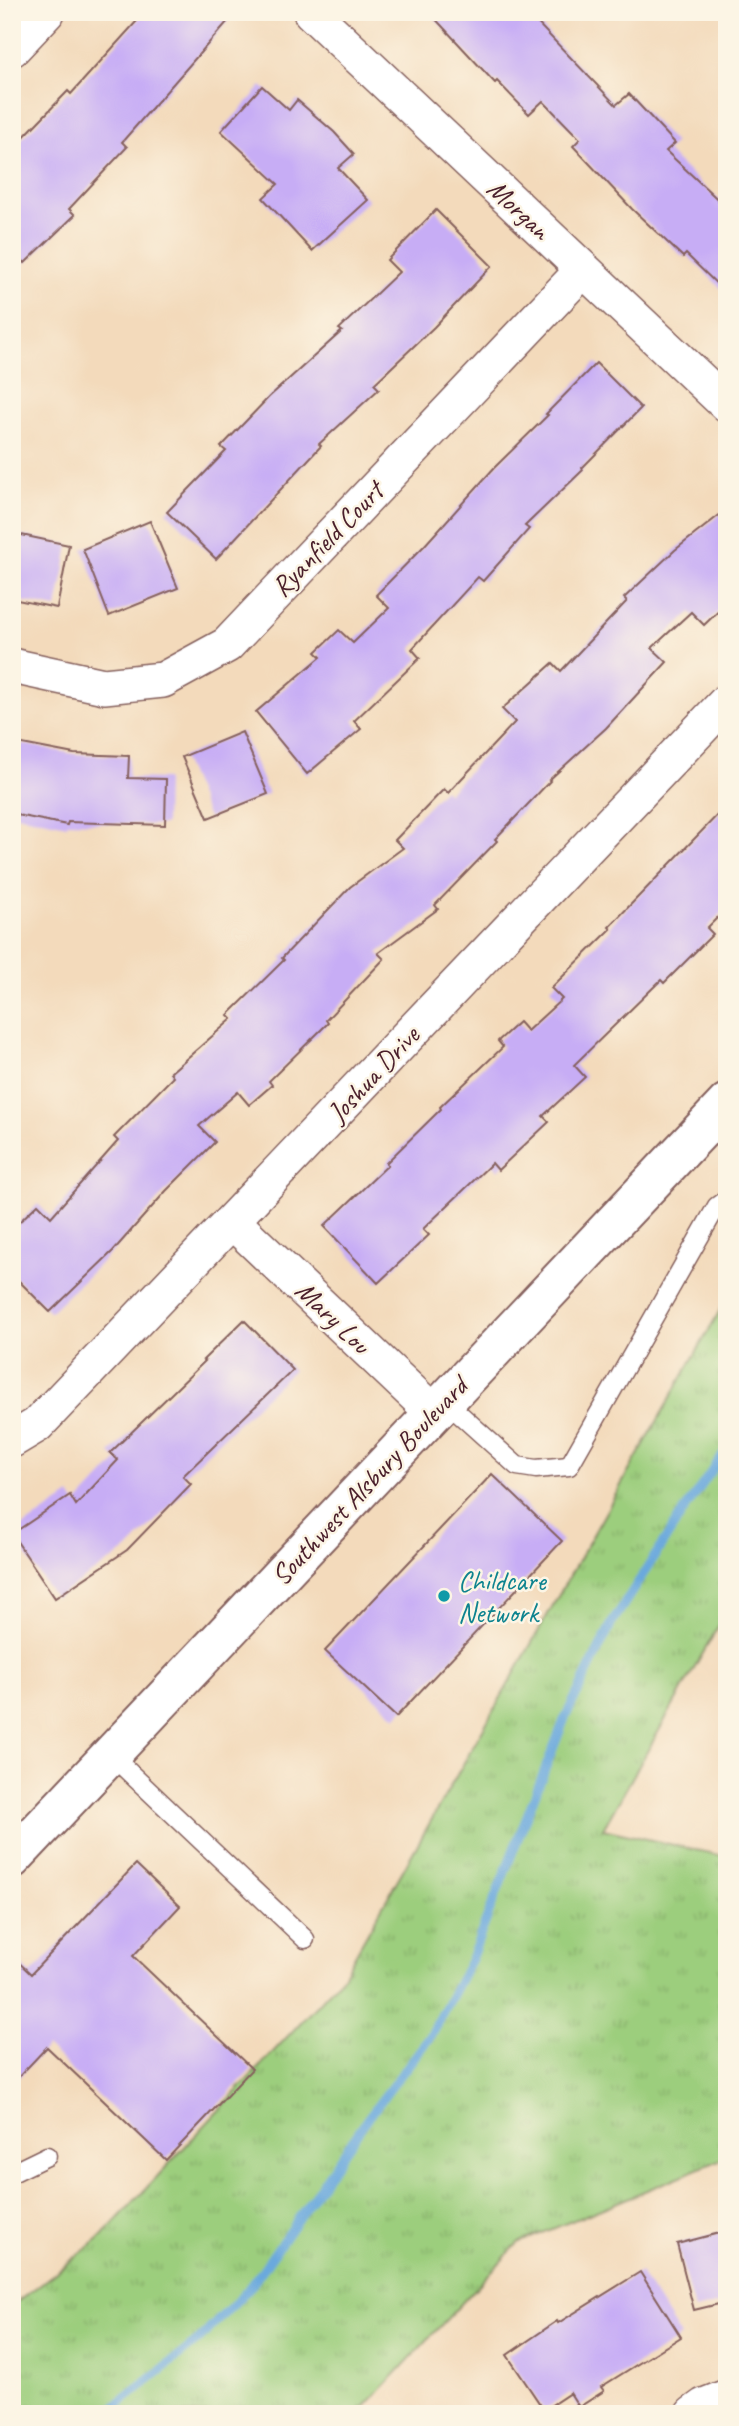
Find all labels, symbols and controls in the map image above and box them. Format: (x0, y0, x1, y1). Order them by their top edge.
street label: Morgan (480, 171, 559, 248)
street label: Ryanfield Court (263, 471, 393, 604)
street label: Joshua Drive (318, 1017, 428, 1131)
street label: Mary Lou (288, 1273, 379, 1362)
street label: Southwest Alsbury Boulevard (263, 1367, 477, 1592)
place label: Childcare Network (458, 1563, 547, 1630)
marker: Childcare Network (436, 1588, 452, 1604)

